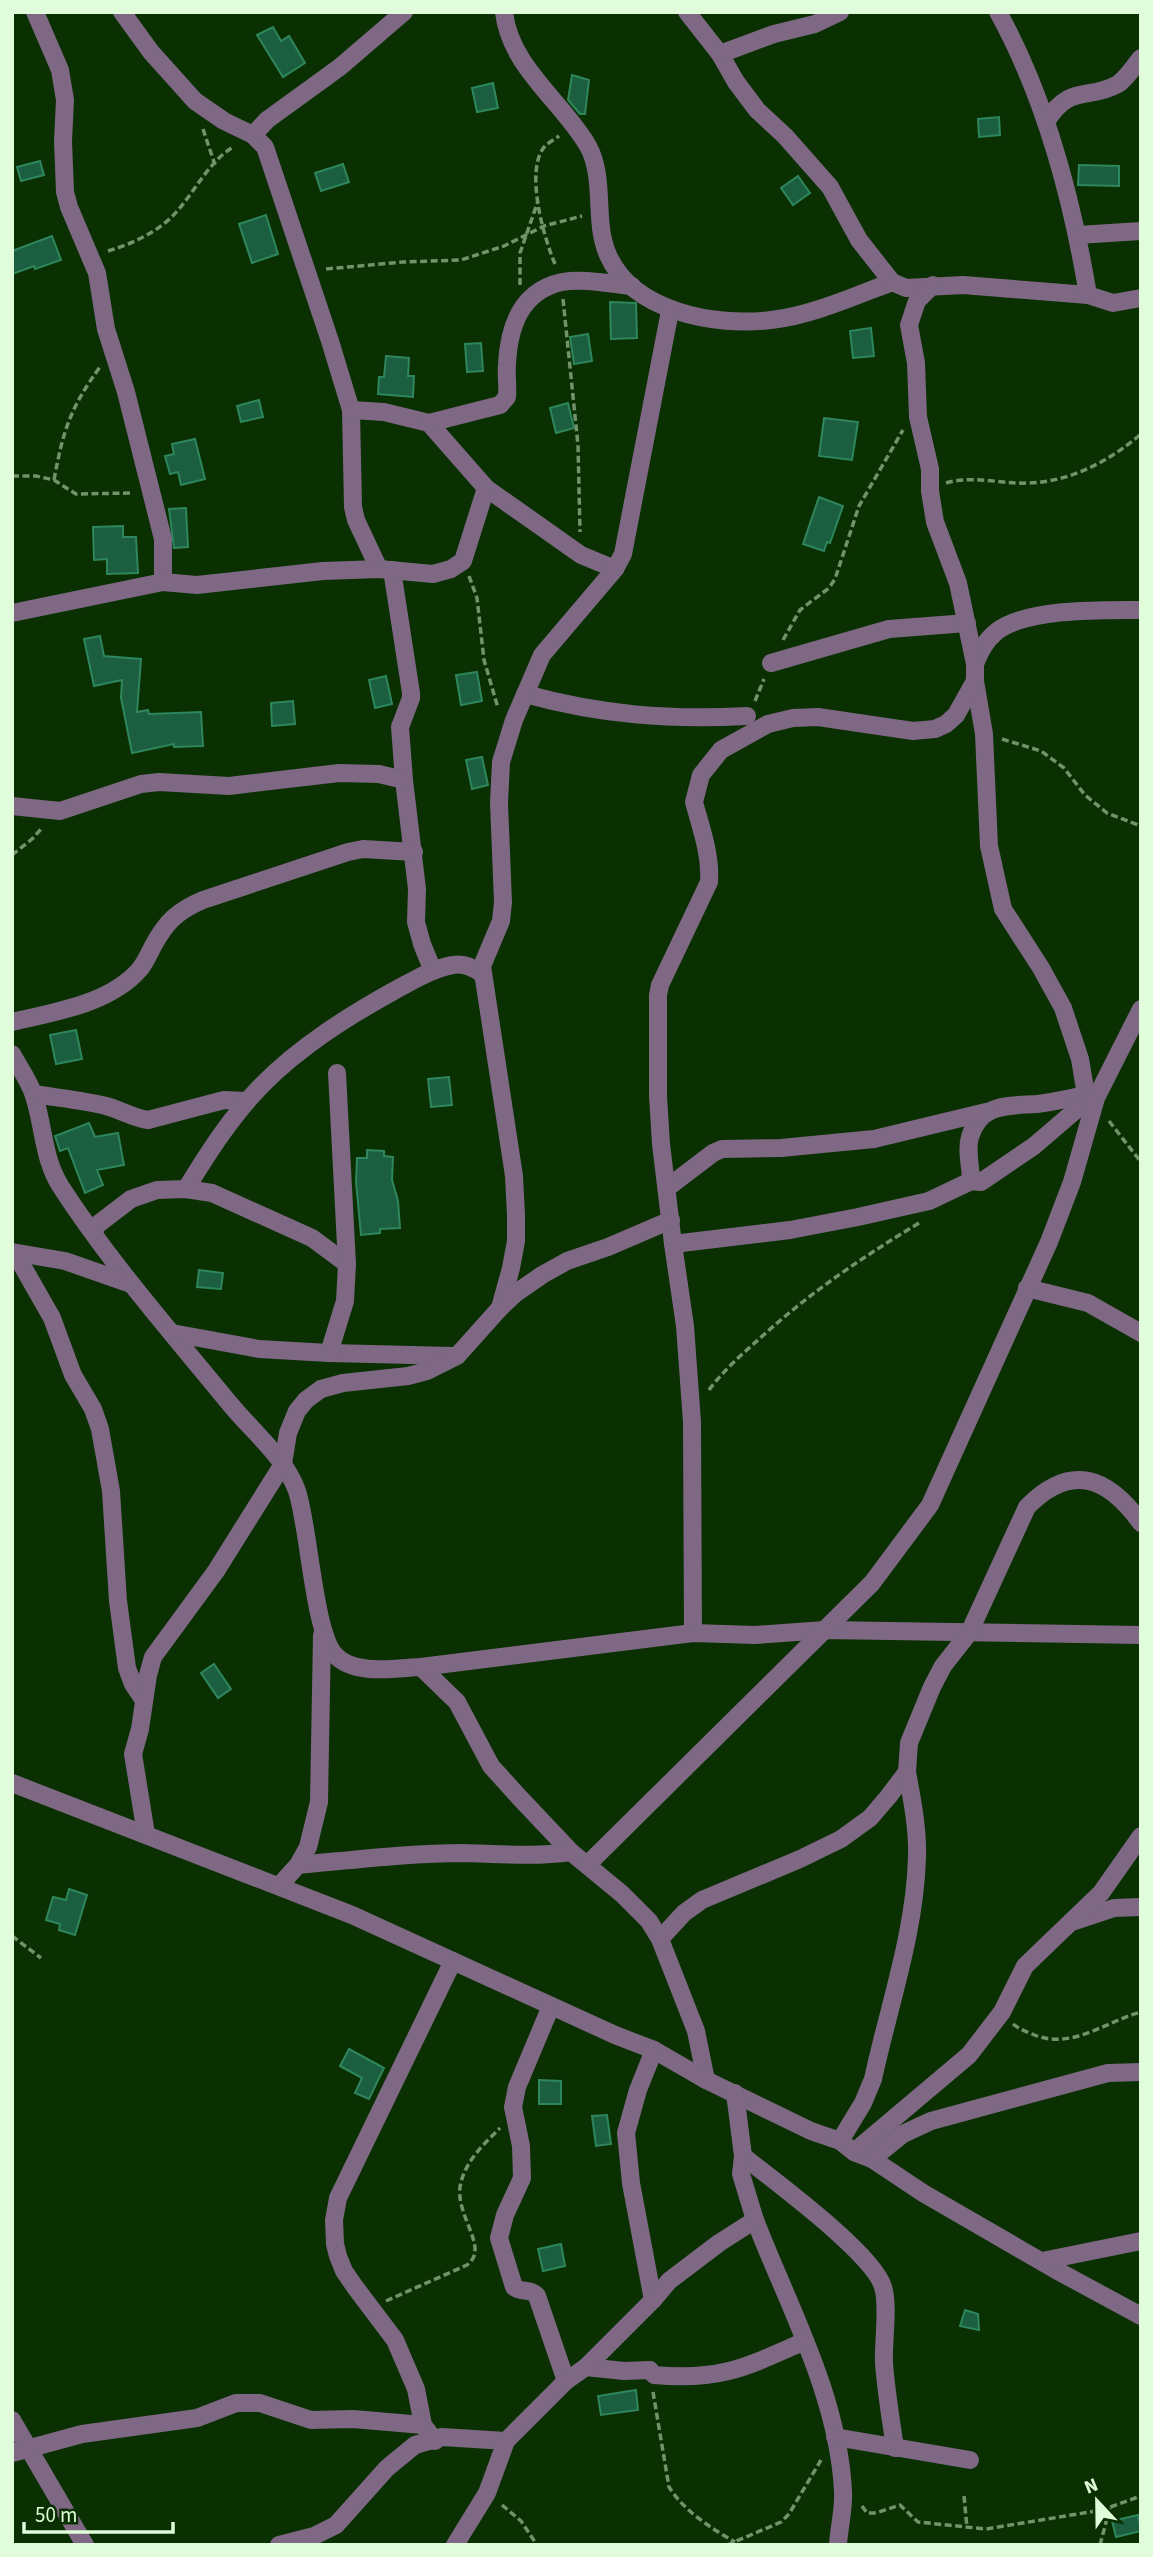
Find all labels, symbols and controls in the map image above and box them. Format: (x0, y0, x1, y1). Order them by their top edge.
north arrow (1062, 2466, 1132, 2536)
text: N (1080, 2472, 1102, 2502)
scale bar (24, 2490, 173, 2534)
text: 50 m (35, 2500, 77, 2530)

